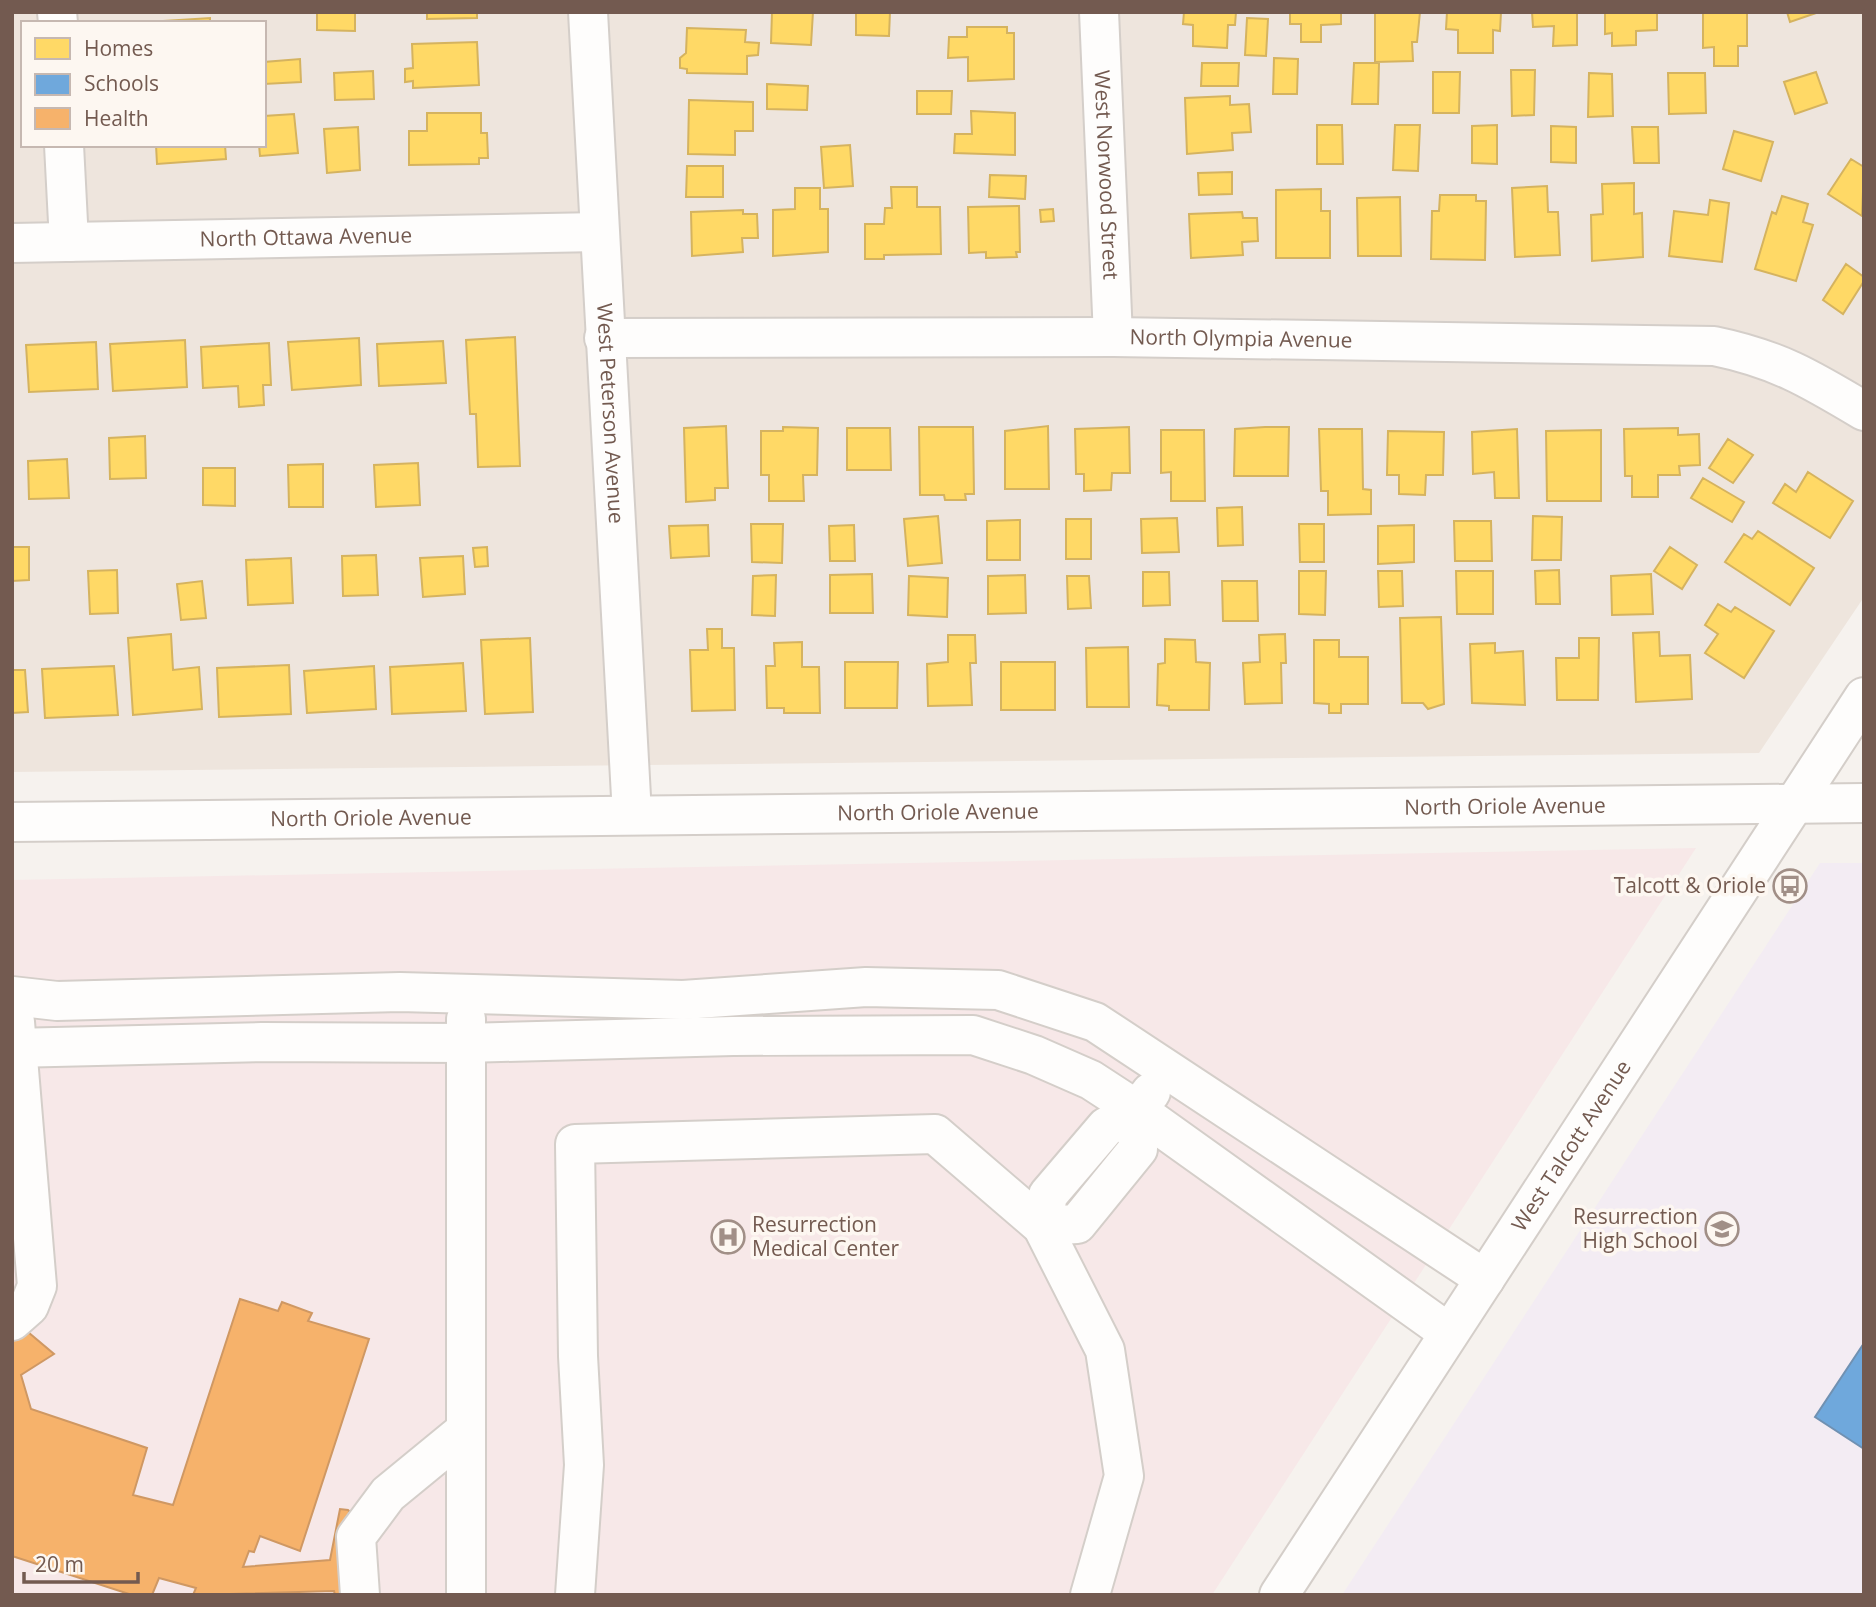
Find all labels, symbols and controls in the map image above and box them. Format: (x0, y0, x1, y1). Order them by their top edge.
legend (21, 21, 266, 147)
text: Homes (84, 34, 153, 62)
text: Schools (84, 69, 159, 97)
street label: West Norwood Street (1089, 69, 1126, 280)
text: Health (84, 104, 149, 132)
street label: North Ottawa Avenue (199, 221, 412, 252)
street label: West Peterson Avenue (591, 302, 631, 524)
street label: North Olympia Avenue (1129, 322, 1353, 354)
street label: North Oriole Avenue (1404, 791, 1606, 821)
street label: North Oriole Avenue (837, 796, 1039, 827)
street label: North Oriole Avenue (270, 802, 472, 832)
bus stop icon: Talcott & Oriole (1771, 867, 1809, 905)
place label: Talcott & Oriole (1614, 871, 1766, 899)
street label: West Talcott Avenue (1505, 1054, 1637, 1236)
place label: Resurrection High School (1573, 1202, 1698, 1254)
place label: Resurrection Medical Center (752, 1210, 899, 1262)
school or university icon: Resurrection High School (1703, 1210, 1741, 1248)
hospital icon: Resurrection Medical Center (709, 1218, 747, 1256)
scale bar (24, 1540, 138, 1584)
text: 20 m (35, 1550, 84, 1578)

